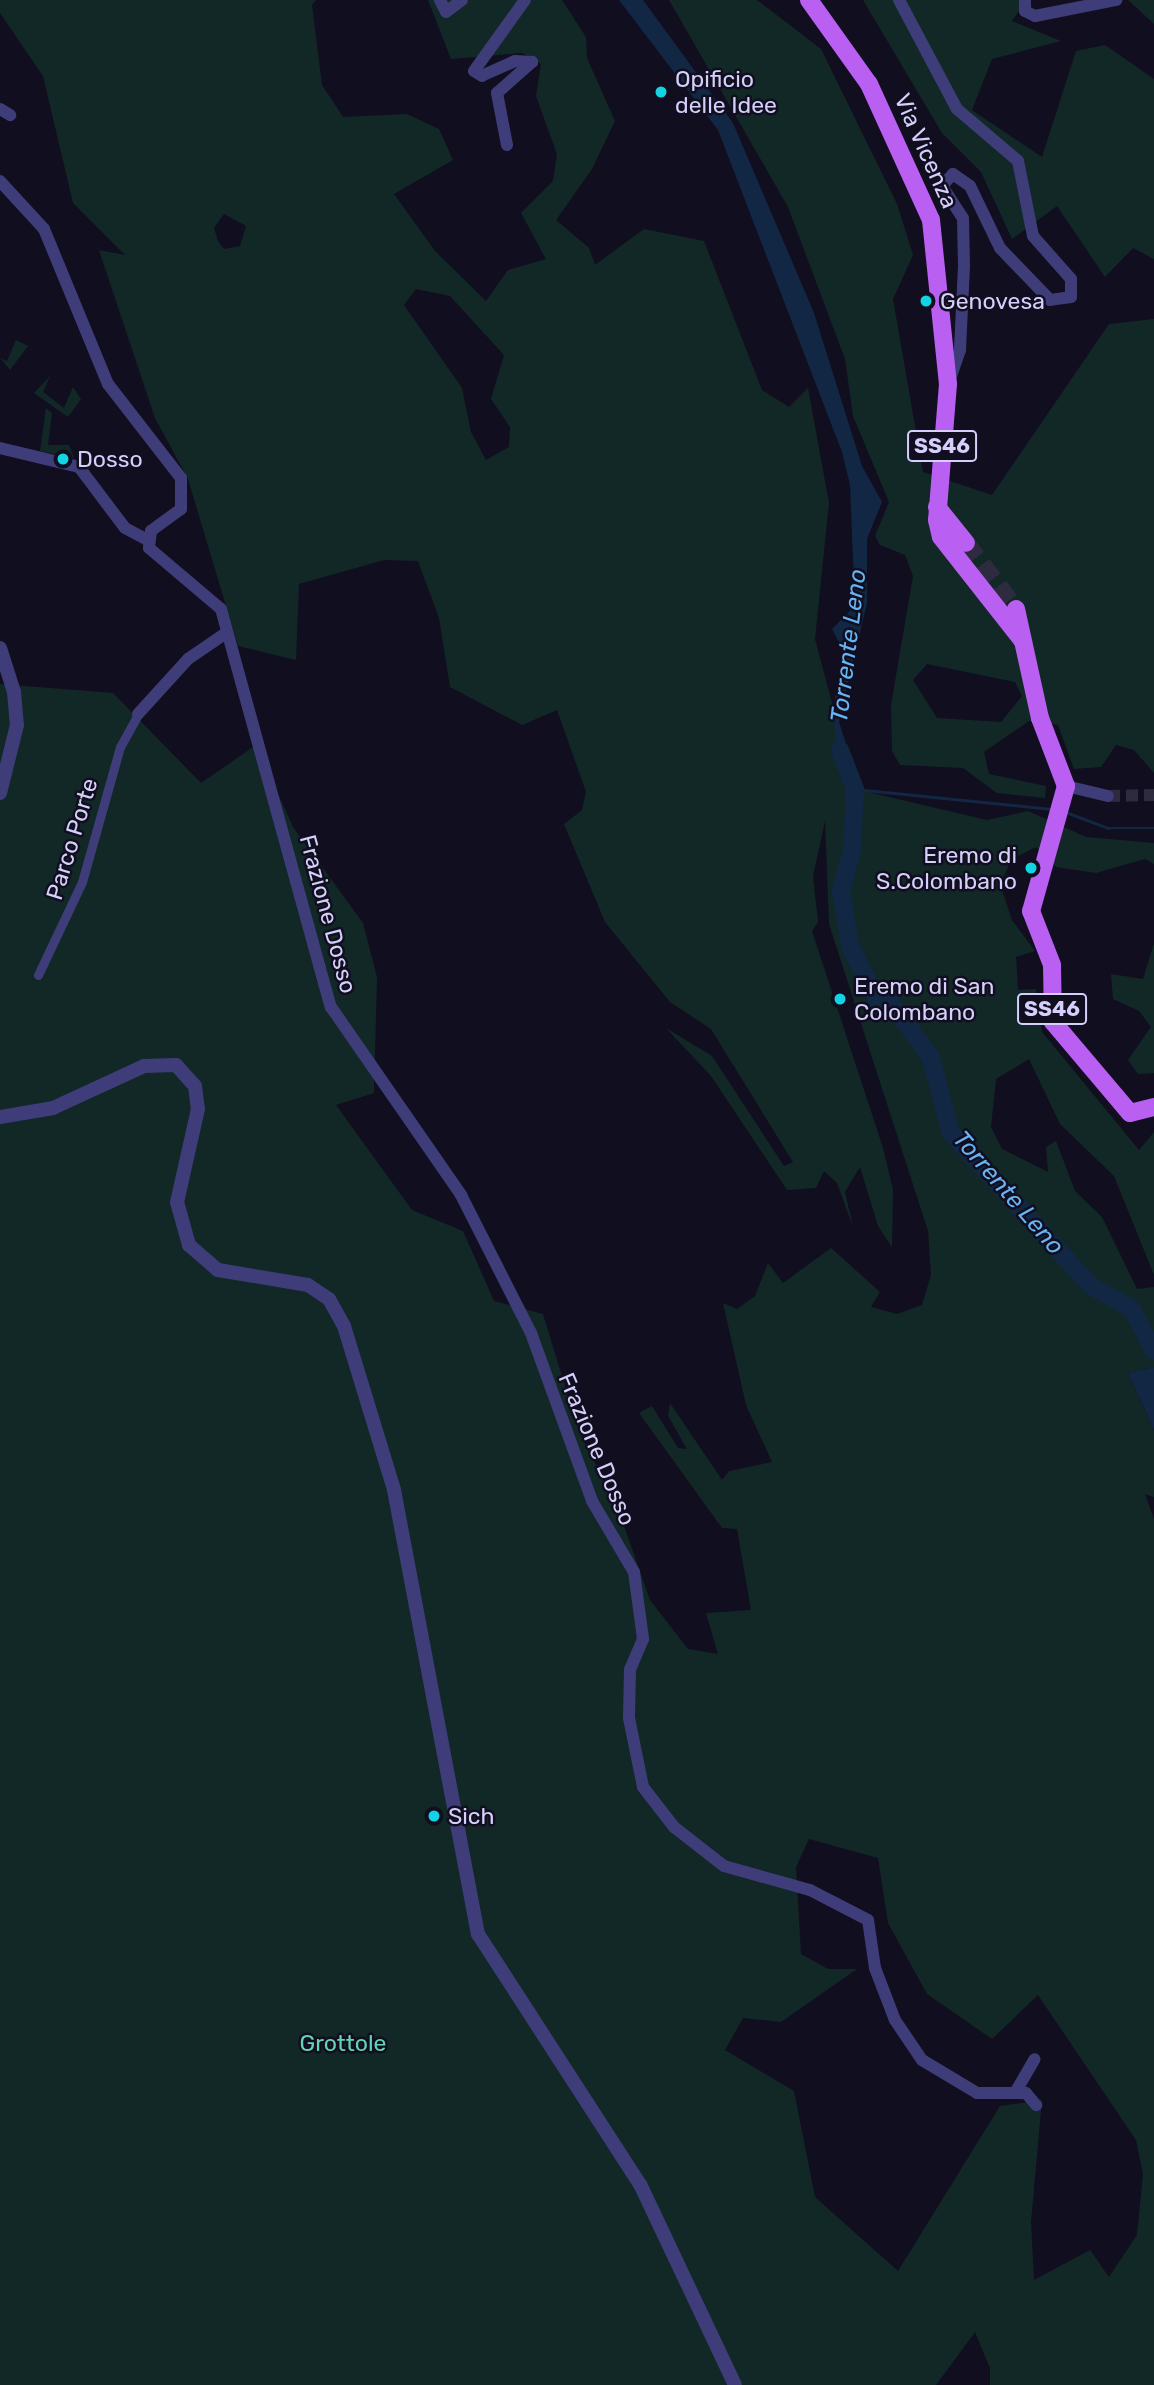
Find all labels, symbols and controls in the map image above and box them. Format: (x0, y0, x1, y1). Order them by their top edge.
place label: Opificio delle Idee (675, 65, 777, 119)
marker: Opificio delle Idee (653, 84, 669, 100)
street label: Via Vicenza (888, 89, 964, 213)
place label: Genovesa (940, 287, 1045, 315)
marker: Genovesa (918, 293, 934, 309)
road number: SS46 (907, 428, 977, 464)
place label: Dosso (77, 445, 143, 473)
marker: Dosso (55, 451, 71, 467)
water label: Torrente Leno (825, 568, 873, 724)
street label: Parco Porte (40, 775, 104, 903)
street label: Frazione Dosso (294, 832, 362, 996)
place label: Eremo di S.Colombano (876, 841, 1017, 895)
marker: Eremo di S.Colombano (1023, 860, 1039, 876)
place label: Eremo di San Colombano (854, 972, 994, 1026)
marker: Eremo di San Colombano (832, 991, 848, 1007)
road number: SS46 (1017, 992, 1087, 1026)
water label: Torrente Leno (946, 1125, 1070, 1261)
street label: Frazione Dosso (552, 1369, 642, 1529)
place label: Sich (448, 1802, 495, 1830)
marker: Sich (426, 1808, 442, 1824)
park label: Grottole (300, 2029, 386, 2057)

